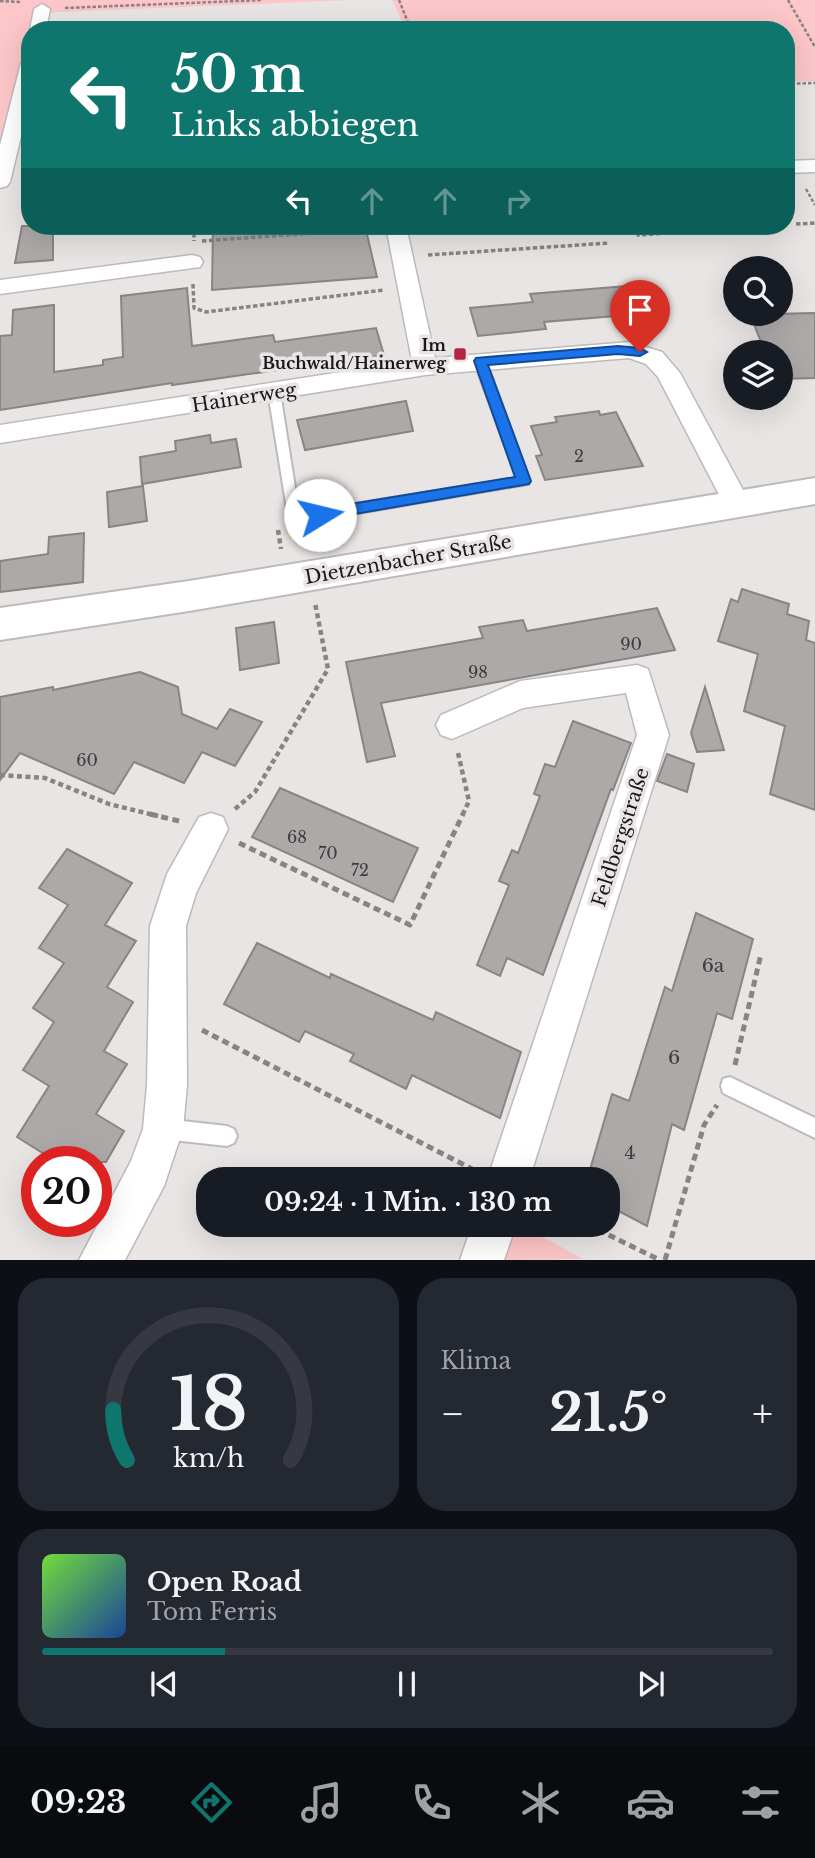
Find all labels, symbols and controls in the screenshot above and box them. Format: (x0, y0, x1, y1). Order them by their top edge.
text: 50 m (171, 44, 304, 105)
icon: left (56, 49, 147, 140)
text: Links abbiegen (171, 105, 419, 145)
icon: left (280, 182, 318, 220)
icon: ahead (353, 182, 391, 220)
icon: ahead (426, 182, 464, 220)
icon: right (499, 182, 537, 220)
map controls (723, 256, 793, 410)
button: search (723, 256, 793, 326)
pin (610, 280, 670, 352)
icon: arrive (621, 291, 659, 329)
place label: Im Buchwald/Hainerweg (262, 335, 447, 373)
button: layers (723, 340, 793, 410)
marker: Im Buchwald/Hainerweg (452, 346, 468, 362)
street label: Hainerweg (190, 378, 299, 417)
house number: 2 (574, 446, 584, 466)
position arrow (283, 478, 357, 552)
street label: Dietzenbacher Straße (303, 530, 513, 589)
house number: 90 (620, 634, 642, 654)
house number: 98 (468, 662, 488, 682)
house number: 60 (76, 750, 98, 770)
street label: Feldbergstraße (587, 765, 654, 910)
house number: 68 (287, 827, 307, 847)
house number: 70 (318, 843, 338, 863)
house number: 72 (351, 860, 369, 880)
house number: 6a (702, 954, 725, 977)
house number: 6 (668, 1046, 680, 1069)
house number: 4 (624, 1141, 636, 1164)
speed limit sign: 20 (21, 1146, 112, 1237)
text: 09:24 · 1 Min. · 130 m (264, 1186, 552, 1218)
text: Klima (441, 1347, 511, 1375)
text: 18 (169, 1360, 247, 1451)
text: 21.5° (549, 1381, 668, 1445)
text: − (441, 1390, 465, 1437)
text: + (752, 1390, 773, 1437)
text: km/h (173, 1443, 244, 1474)
text: Open Road (147, 1566, 302, 1598)
text: Tom Ferris (147, 1598, 277, 1626)
icon: previous (145, 1665, 183, 1703)
icon: pause (388, 1665, 426, 1703)
icon: next (632, 1665, 670, 1703)
icon: directions (187, 1778, 236, 1827)
icon: music (297, 1778, 346, 1827)
icon: phone (407, 1778, 456, 1827)
icon: climate (516, 1778, 565, 1827)
icon: car (626, 1778, 675, 1827)
icon: filters (736, 1778, 785, 1827)
text: 09:23 (30, 1782, 126, 1822)

